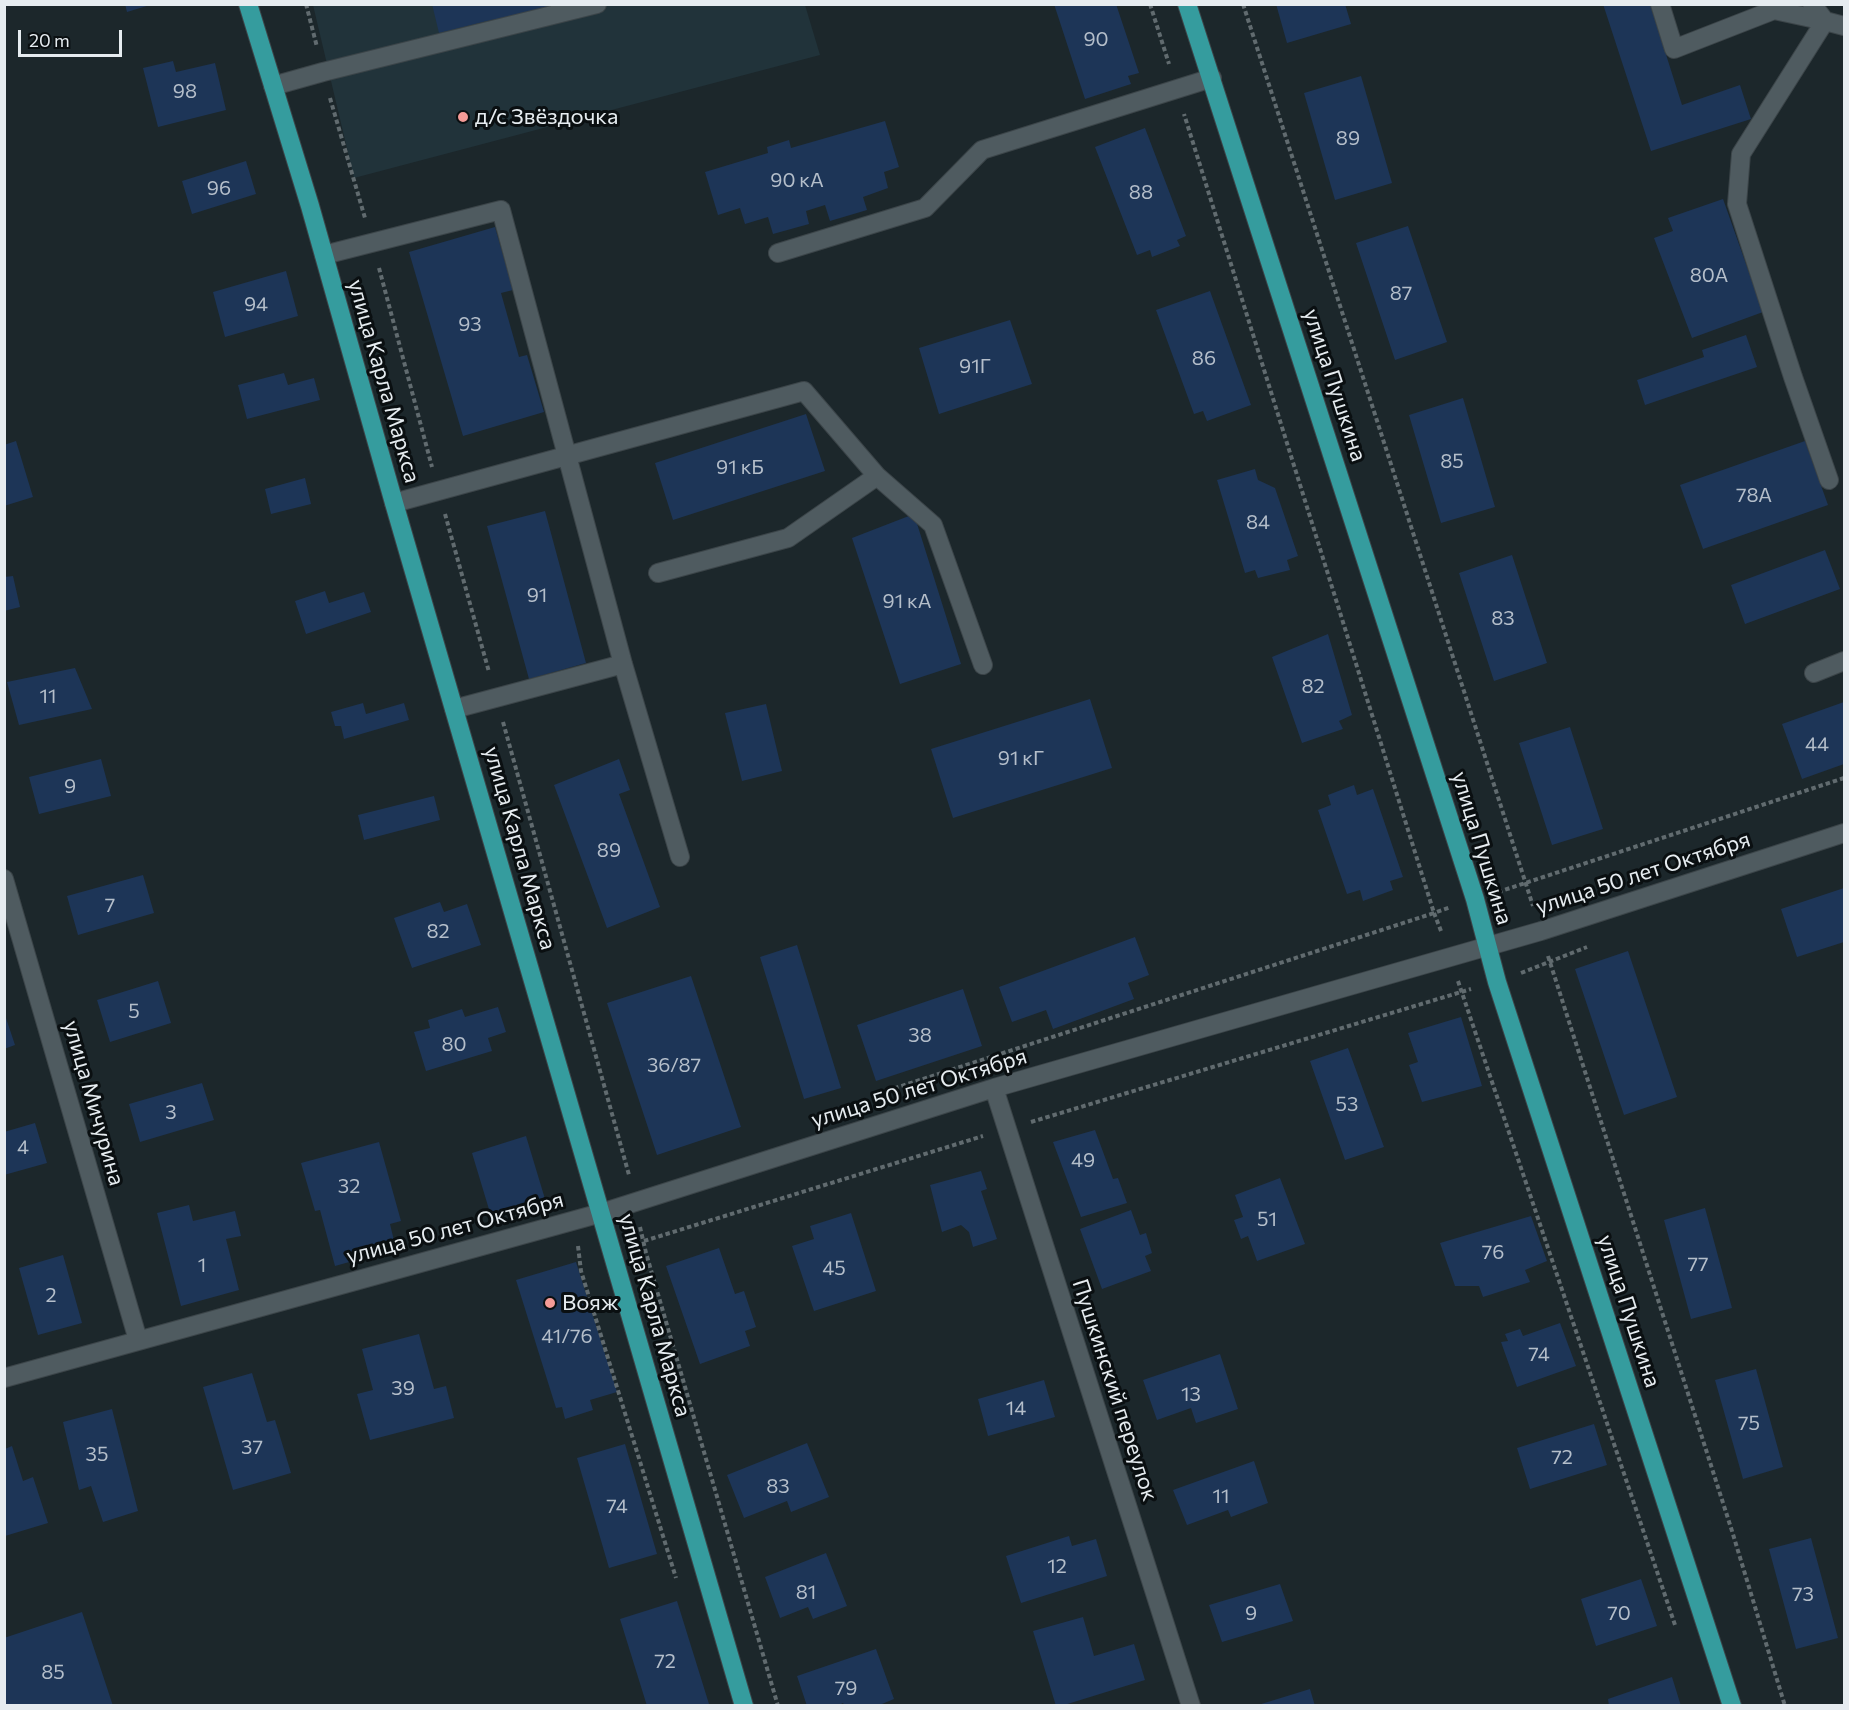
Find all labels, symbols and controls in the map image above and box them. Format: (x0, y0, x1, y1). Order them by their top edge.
scale bar (21, 18, 124, 56)
house number: 90 (1083, 27, 1109, 51)
text: 20 m (29, 29, 70, 51)
house number: 98 (173, 79, 197, 103)
place label: д/с Звёздочка (475, 104, 619, 130)
marker: д/с Звёздочка (456, 110, 470, 124)
house number: 89 (1336, 126, 1360, 150)
house number: 90 кА (770, 168, 824, 192)
house number: 96 (207, 176, 231, 200)
house number: 88 (1129, 180, 1153, 204)
house number: 80А (1690, 263, 1728, 287)
street label: улица Карла Маркса (342, 276, 426, 486)
house number: 87 (1390, 281, 1412, 305)
house number: 94 (244, 292, 268, 316)
street label: улица Пушкина (1298, 305, 1372, 465)
house number: 93 (458, 312, 482, 336)
house number: 86 (1192, 346, 1216, 370)
house number: 91Г (959, 354, 991, 378)
house number: 85 (1440, 449, 1464, 473)
house number: 91 кБ (716, 455, 764, 479)
house number: 78А (1736, 483, 1772, 507)
house number: 84 (1246, 510, 1270, 534)
house number: 91 (527, 583, 547, 607)
house number: 91 кА (882, 589, 932, 613)
house number: 83 (1491, 606, 1515, 630)
house number: 82 (1301, 674, 1325, 698)
house number: 11 (39, 684, 57, 708)
house number: 44 (1805, 732, 1829, 756)
street label: улица Карла Маркса (478, 743, 562, 953)
house number: 91 кГ (998, 746, 1044, 770)
street label: улица Пушкина (1446, 768, 1518, 928)
house number: 9 (64, 774, 76, 798)
street label: улица 50 лет Октября (1532, 826, 1754, 920)
house number: 89 (597, 838, 621, 862)
house number: 7 (105, 893, 115, 917)
house number: 82 (426, 919, 450, 943)
house number: 5 (128, 999, 140, 1023)
street label: улица Мичурина (58, 1017, 130, 1189)
house number: 38 (908, 1023, 932, 1047)
house number: 80 (441, 1032, 467, 1056)
street label: улица 50 лет Октября (808, 1043, 1030, 1133)
house number: 36/87 (647, 1053, 701, 1077)
house number: 53 (1336, 1092, 1358, 1116)
house number: 3 (165, 1100, 177, 1124)
house number: 4 (17, 1135, 29, 1159)
house number: 49 (1071, 1148, 1095, 1172)
house number: 32 (338, 1174, 360, 1198)
street label: улица 50 лет Октября (343, 1186, 567, 1270)
house number: 51 (1257, 1207, 1277, 1231)
street label: улица Карла Маркса (613, 1210, 697, 1420)
street label: улица Пушкина (1592, 1231, 1666, 1391)
house number: 76 (1482, 1240, 1504, 1264)
house number: 77 (1687, 1252, 1709, 1276)
house number: 1 (198, 1253, 206, 1277)
house number: 45 (822, 1256, 846, 1280)
street label: Пушкинский переулок (1067, 1276, 1163, 1504)
house number: 2 (45, 1283, 57, 1307)
place label: Вояж (562, 1290, 618, 1316)
marker: Вояж (543, 1296, 557, 1310)
house number: 41/76 (541, 1324, 593, 1348)
house number: 74 (1528, 1342, 1550, 1366)
house number: 39 (391, 1376, 415, 1400)
house number: 13 (1181, 1382, 1201, 1406)
house number: 14 (1006, 1396, 1026, 1420)
house number: 75 (1738, 1411, 1760, 1435)
house number: 37 (241, 1435, 263, 1459)
house number: 35 (86, 1442, 108, 1466)
house number: 72 (1551, 1445, 1573, 1469)
house number: 83 (766, 1474, 790, 1498)
house number: 11 (1212, 1484, 1230, 1508)
house number: 74 (606, 1494, 628, 1518)
house number: 12 (1047, 1554, 1067, 1578)
house number: 81 (796, 1580, 816, 1604)
house number: 73 (1792, 1582, 1814, 1606)
house number: 9 (1245, 1601, 1257, 1625)
house number: 70 (1607, 1601, 1631, 1625)
house number: 72 (654, 1649, 676, 1673)
house number: 85 (41, 1660, 65, 1684)
house number: 79 (835, 1676, 857, 1700)

